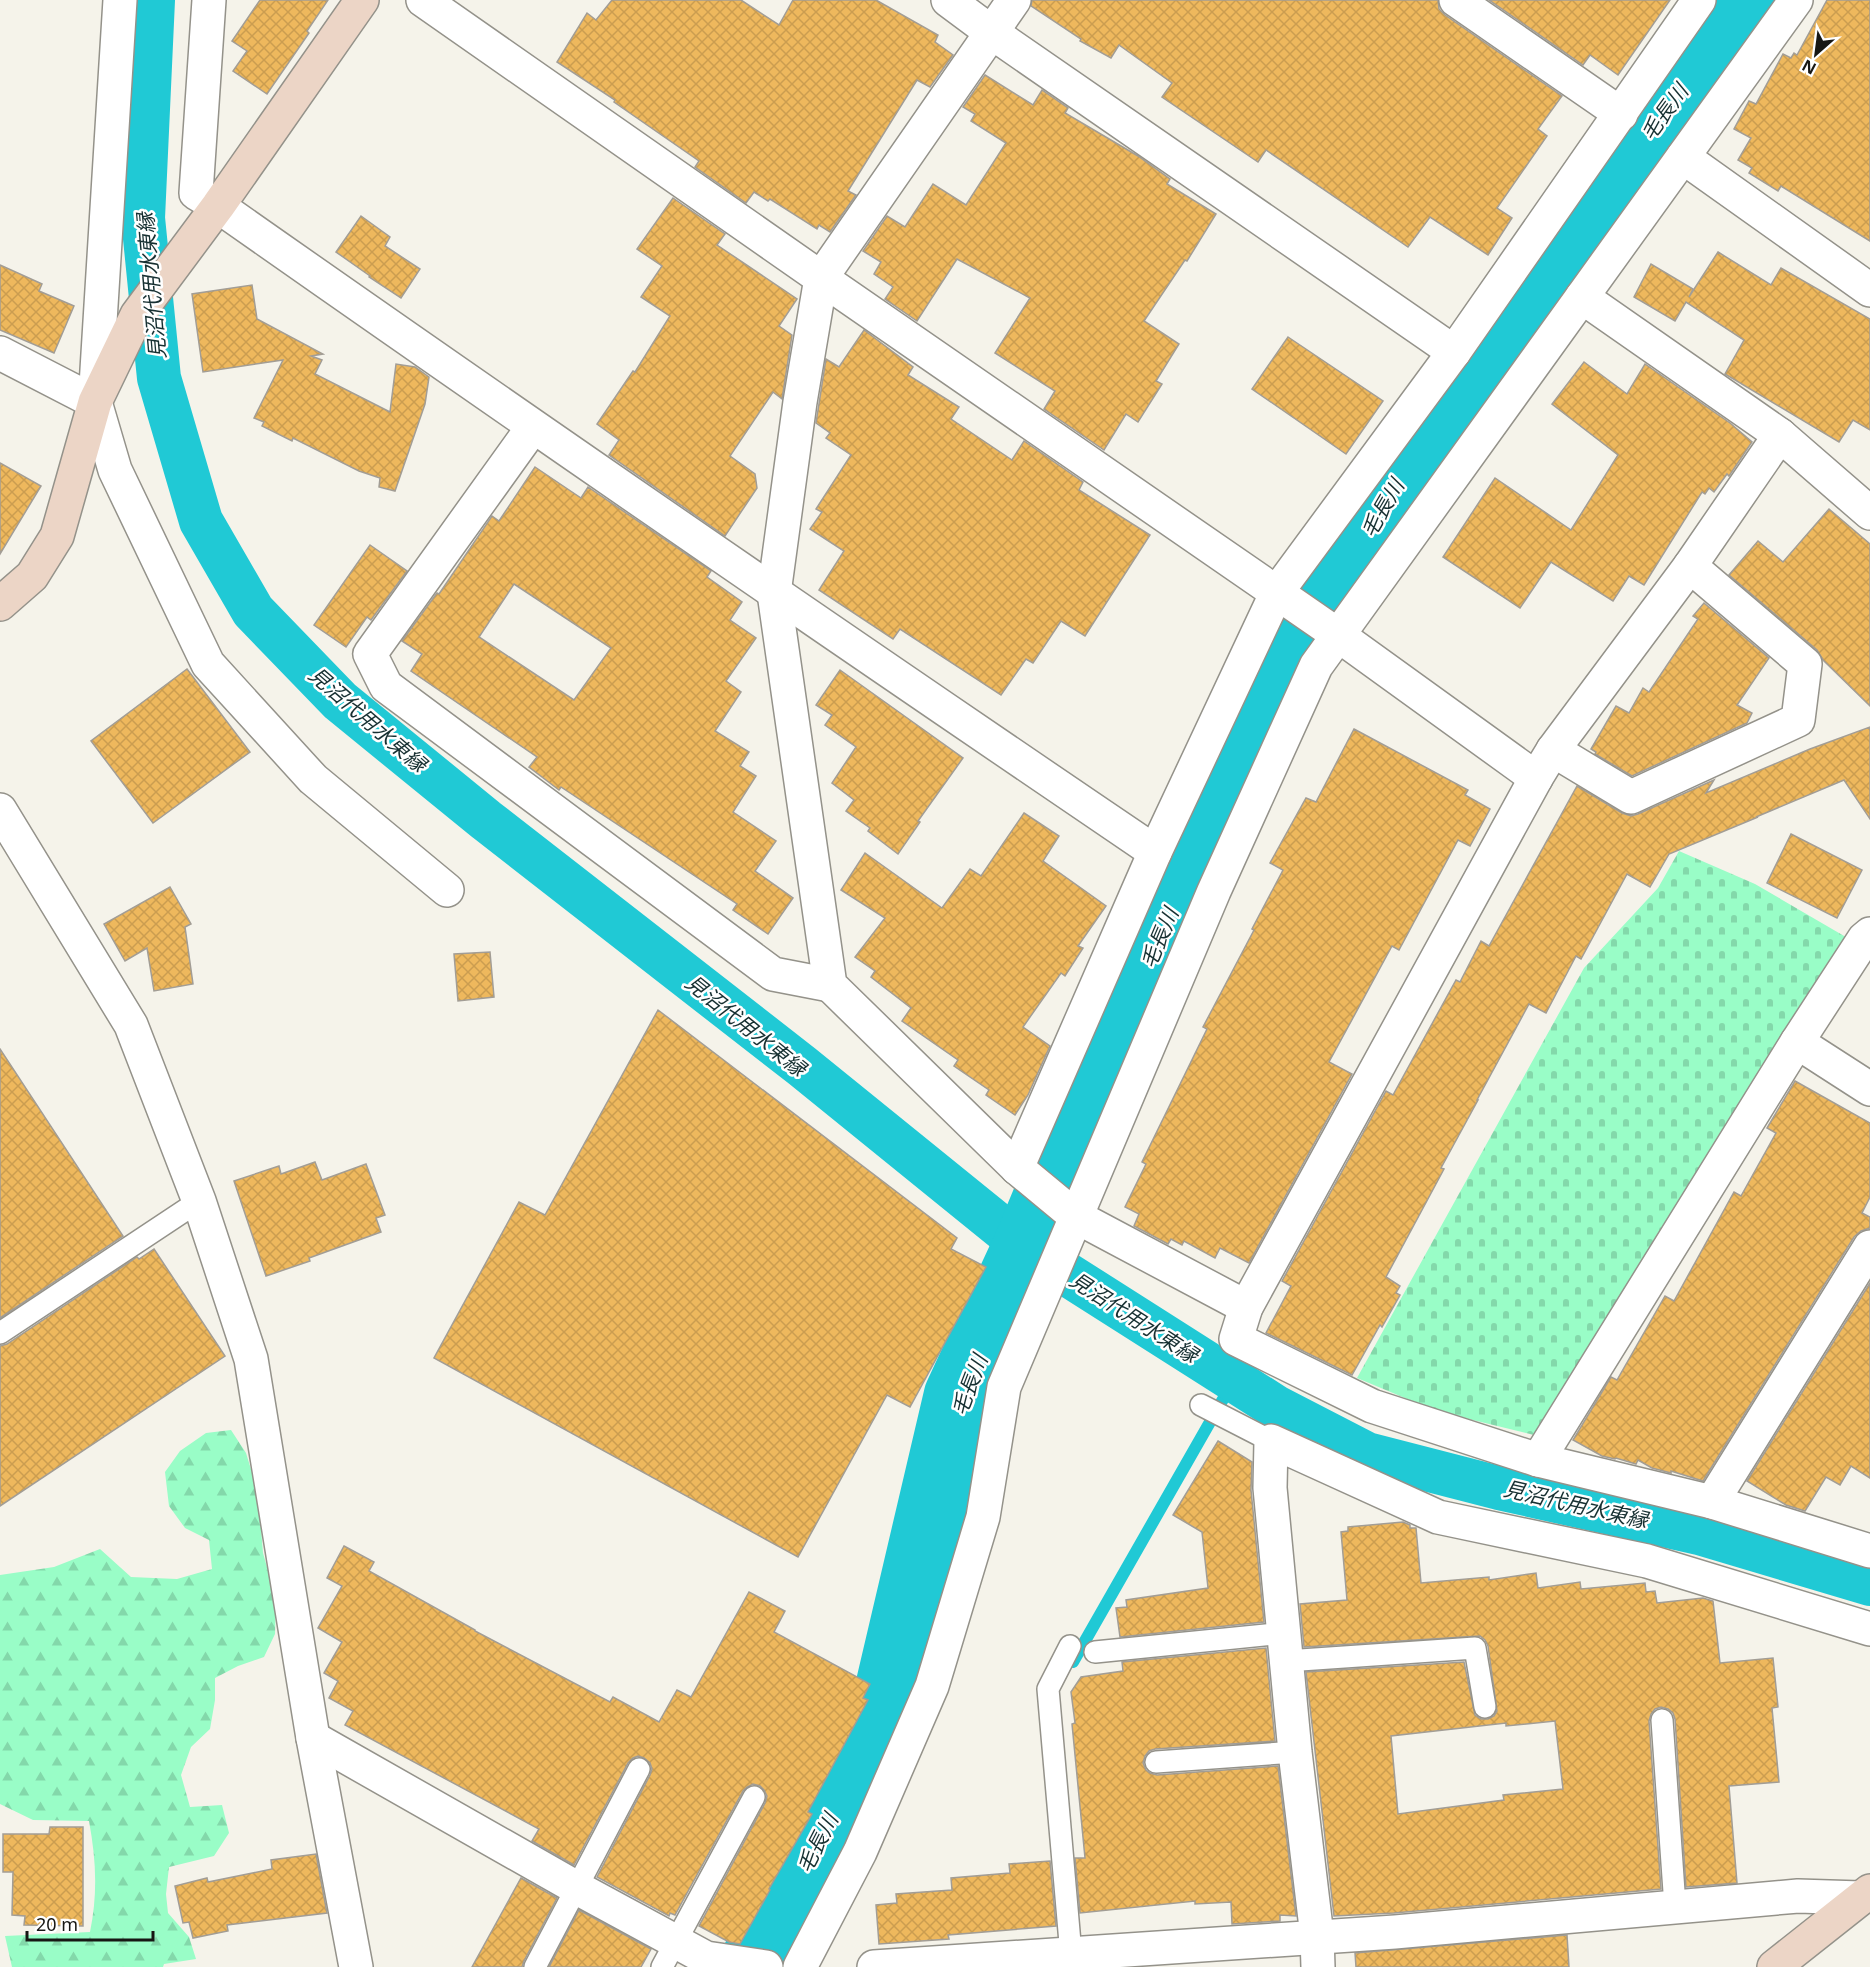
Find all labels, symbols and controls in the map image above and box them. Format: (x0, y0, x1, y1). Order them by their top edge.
north arrow (1786, 24, 1846, 84)
text: N (1798, 54, 1820, 80)
water label: 毛長川 (1634, 77, 1695, 146)
water label: 見沼代用水東縁 (130, 210, 171, 360)
water label: 毛長川 (1354, 472, 1411, 542)
water label: 見沼代用水東縁 (303, 660, 434, 779)
water label: 毛長川 (1134, 902, 1185, 972)
water label: 見沼代用水東縁 (680, 968, 813, 1083)
water label: 見沼代用水東縁 (1065, 1265, 1205, 1370)
water label: 毛長川 (945, 1349, 994, 1419)
water label: 見沼代用水東縁 (1501, 1474, 1653, 1535)
water label: 毛長川 (790, 1807, 845, 1877)
scale bar (27, 1904, 153, 1942)
text: 20 m (36, 1912, 78, 1936)

